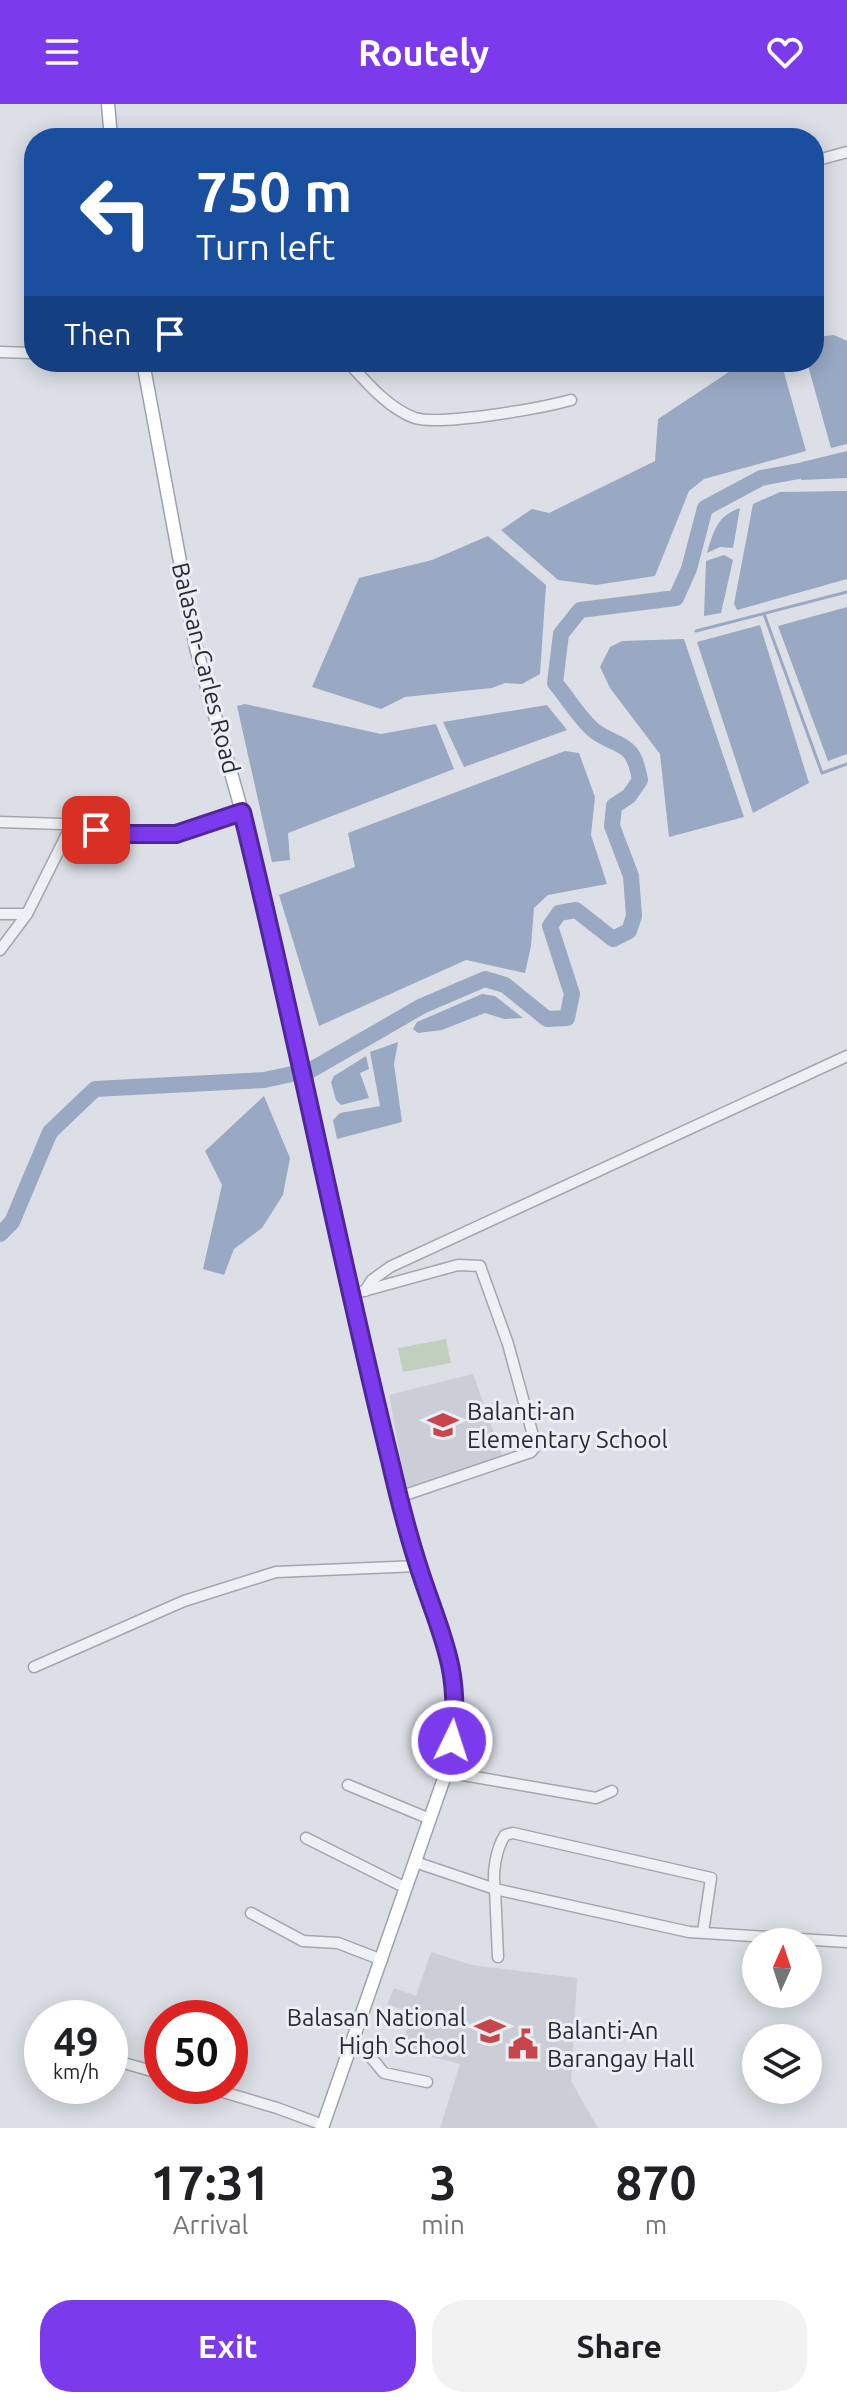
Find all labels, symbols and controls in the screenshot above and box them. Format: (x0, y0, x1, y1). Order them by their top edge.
icon: menu (40, 30, 84, 74)
icon: heart (763, 30, 807, 74)
text: Routely (358, 32, 489, 73)
icon: left (64, 160, 168, 264)
text: 750 m (196, 160, 352, 223)
text: Turn left (196, 226, 335, 267)
icon: arrive (148, 312, 192, 356)
text: Then (64, 317, 132, 351)
street label: Balasan-Carles Road (167, 560, 245, 776)
pin (62, 796, 130, 864)
icon: arrive (74, 808, 118, 852)
place label: Balanti-an Elementary School (467, 1398, 668, 1453)
school or university icon: Balanti-an Elementary School (426, 1408, 460, 1442)
position arrow (410, 1699, 494, 1783)
north arrow (742, 1928, 822, 2008)
map controls (742, 1928, 822, 2104)
speed limit sign: 50 (144, 2000, 248, 2104)
place label: Balasan National High School (287, 2004, 466, 2059)
school or university icon: Balasan National High School (473, 2014, 507, 2048)
place label: Balanti-An Barangay Hall (547, 2017, 695, 2072)
text: 49 (53, 2019, 99, 2064)
button: layers (742, 2024, 822, 2104)
public building icon: Balanti-An Barangay Hall (506, 2027, 540, 2061)
text: km/h (53, 2060, 99, 2083)
text: 17:31 (151, 2155, 271, 2209)
text: 3 (429, 2155, 456, 2209)
text: 870 (615, 2155, 696, 2209)
text: Arrival (173, 2210, 248, 2239)
text: min (421, 2210, 465, 2239)
text: m (645, 2210, 667, 2239)
button: Exit (40, 2300, 416, 2392)
button: Share (432, 2300, 807, 2392)

